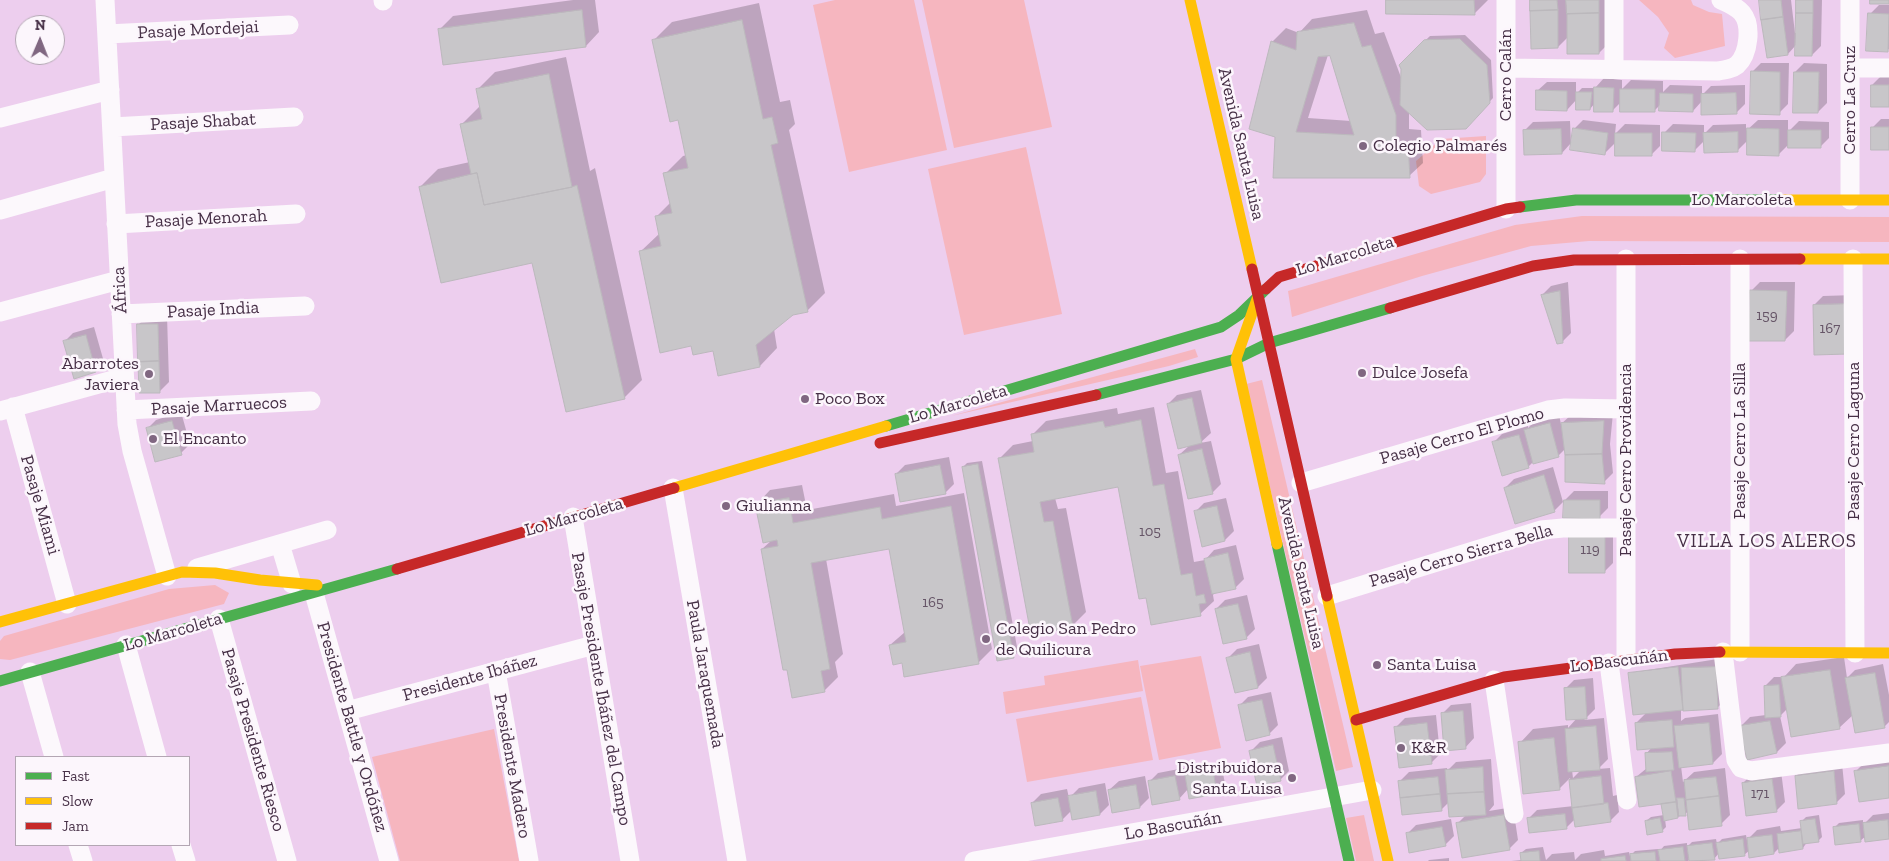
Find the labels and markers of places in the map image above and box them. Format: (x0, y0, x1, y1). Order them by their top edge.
place label: Colegio Palmarés (1373, 135, 1507, 157)
marker: Colegio Palmarés (1357, 140, 1369, 152)
place label: Abarrotes Javiera (62, 353, 139, 396)
place label: Dulce Josefa (1372, 362, 1468, 384)
marker: Dulce Josefa (1356, 367, 1368, 379)
marker: Abarrotes Javiera (143, 368, 155, 380)
place label: Poco Box (815, 388, 885, 410)
marker: Poco Box (799, 393, 811, 405)
place label: El Encanto (163, 428, 247, 450)
marker: El Encanto (147, 433, 159, 445)
place label: Giulianna (736, 495, 811, 517)
marker: Giulianna (720, 500, 732, 512)
place label: Colegio San Pedro de Quilicura (996, 618, 1136, 660)
marker: Colegio San Pedro de Quilicura (980, 633, 992, 645)
place label: Santa Luisa (1387, 654, 1476, 676)
marker: Santa Luisa (1371, 659, 1383, 671)
place label: K&R (1411, 737, 1447, 759)
marker: K&R (1395, 742, 1407, 754)
place label: Distribuidora Santa Luisa (1177, 757, 1282, 800)
marker: Distribuidora Santa Luisa (1286, 772, 1298, 784)

